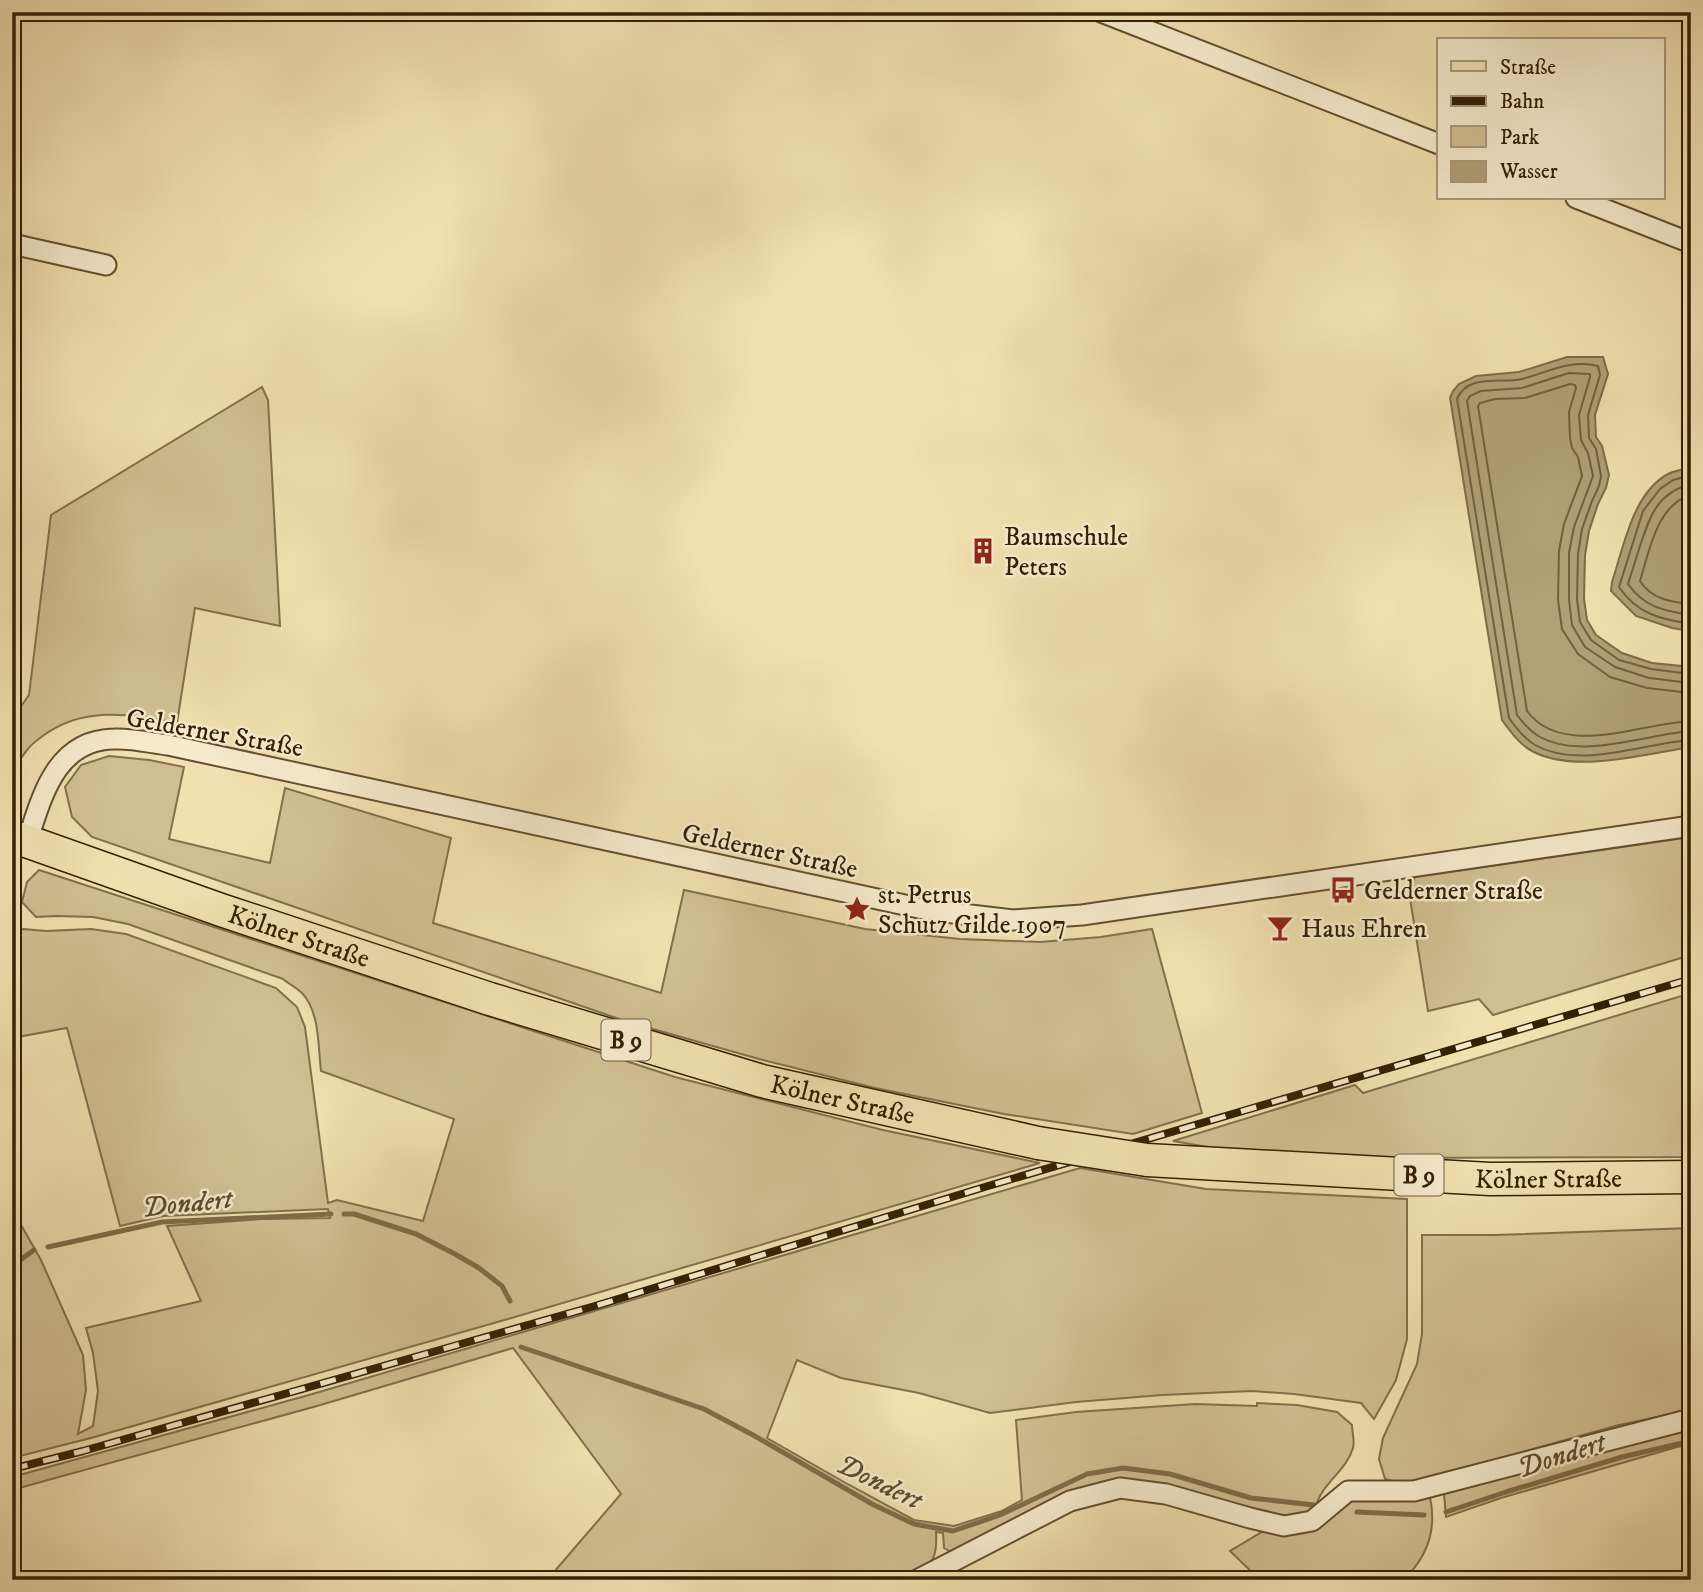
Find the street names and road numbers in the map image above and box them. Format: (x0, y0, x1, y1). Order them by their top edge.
street label: Gelderner Straße (124, 702, 306, 765)
street label: Gelderner Straße (679, 817, 861, 886)
street label: Kölner Straße (224, 899, 374, 976)
road number: B 9 (602, 1020, 650, 1060)
street label: Kölner Straße (767, 1068, 918, 1133)
road number: B 9 (1394, 1154, 1444, 1196)
street label: Kölner Straße (1474, 1163, 1622, 1197)

